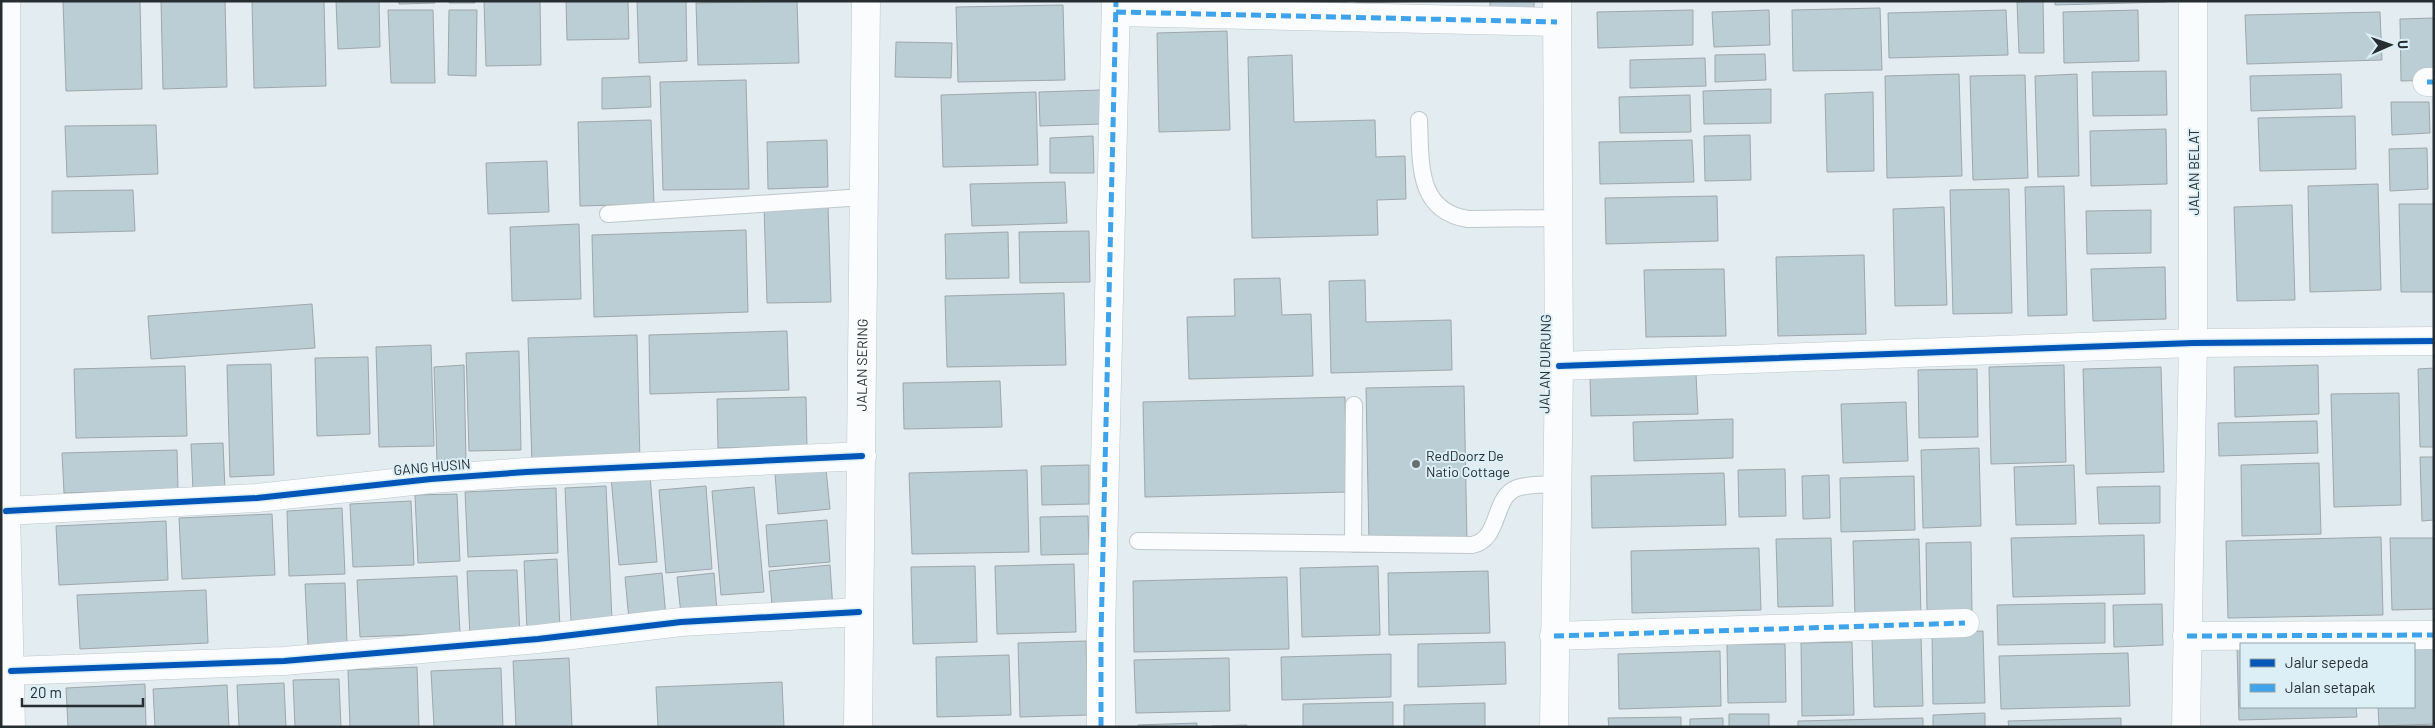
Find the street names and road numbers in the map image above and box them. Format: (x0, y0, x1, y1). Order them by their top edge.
street label: JALAN BELAT (2185, 128, 2202, 216)
street label: JALAN DURUNG (1535, 314, 1554, 414)
street label: JALAN SERING (852, 319, 870, 411)
street label: GANG HUSIN (393, 455, 471, 478)

